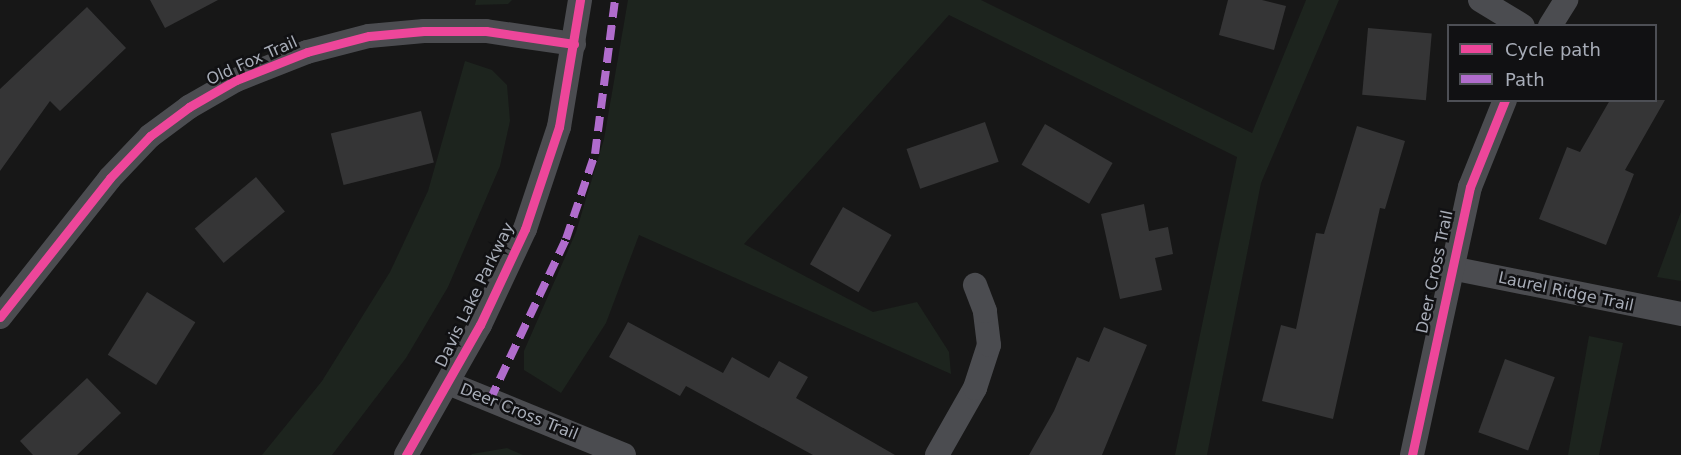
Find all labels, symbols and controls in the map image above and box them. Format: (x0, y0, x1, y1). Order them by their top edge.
legend (1447, 24, 1657, 102)
street label: Old Fox Trail (204, 32, 300, 90)
text: Cycle path (1505, 39, 1601, 60)
text: Path (1505, 69, 1545, 90)
street label: Deer Cross Trail (1413, 209, 1457, 335)
street label: Davis Lake Parkway (432, 219, 518, 371)
street label: Laurel Ridge Trail (1497, 268, 1635, 316)
street label: Deer Cross Trail (457, 380, 581, 444)

